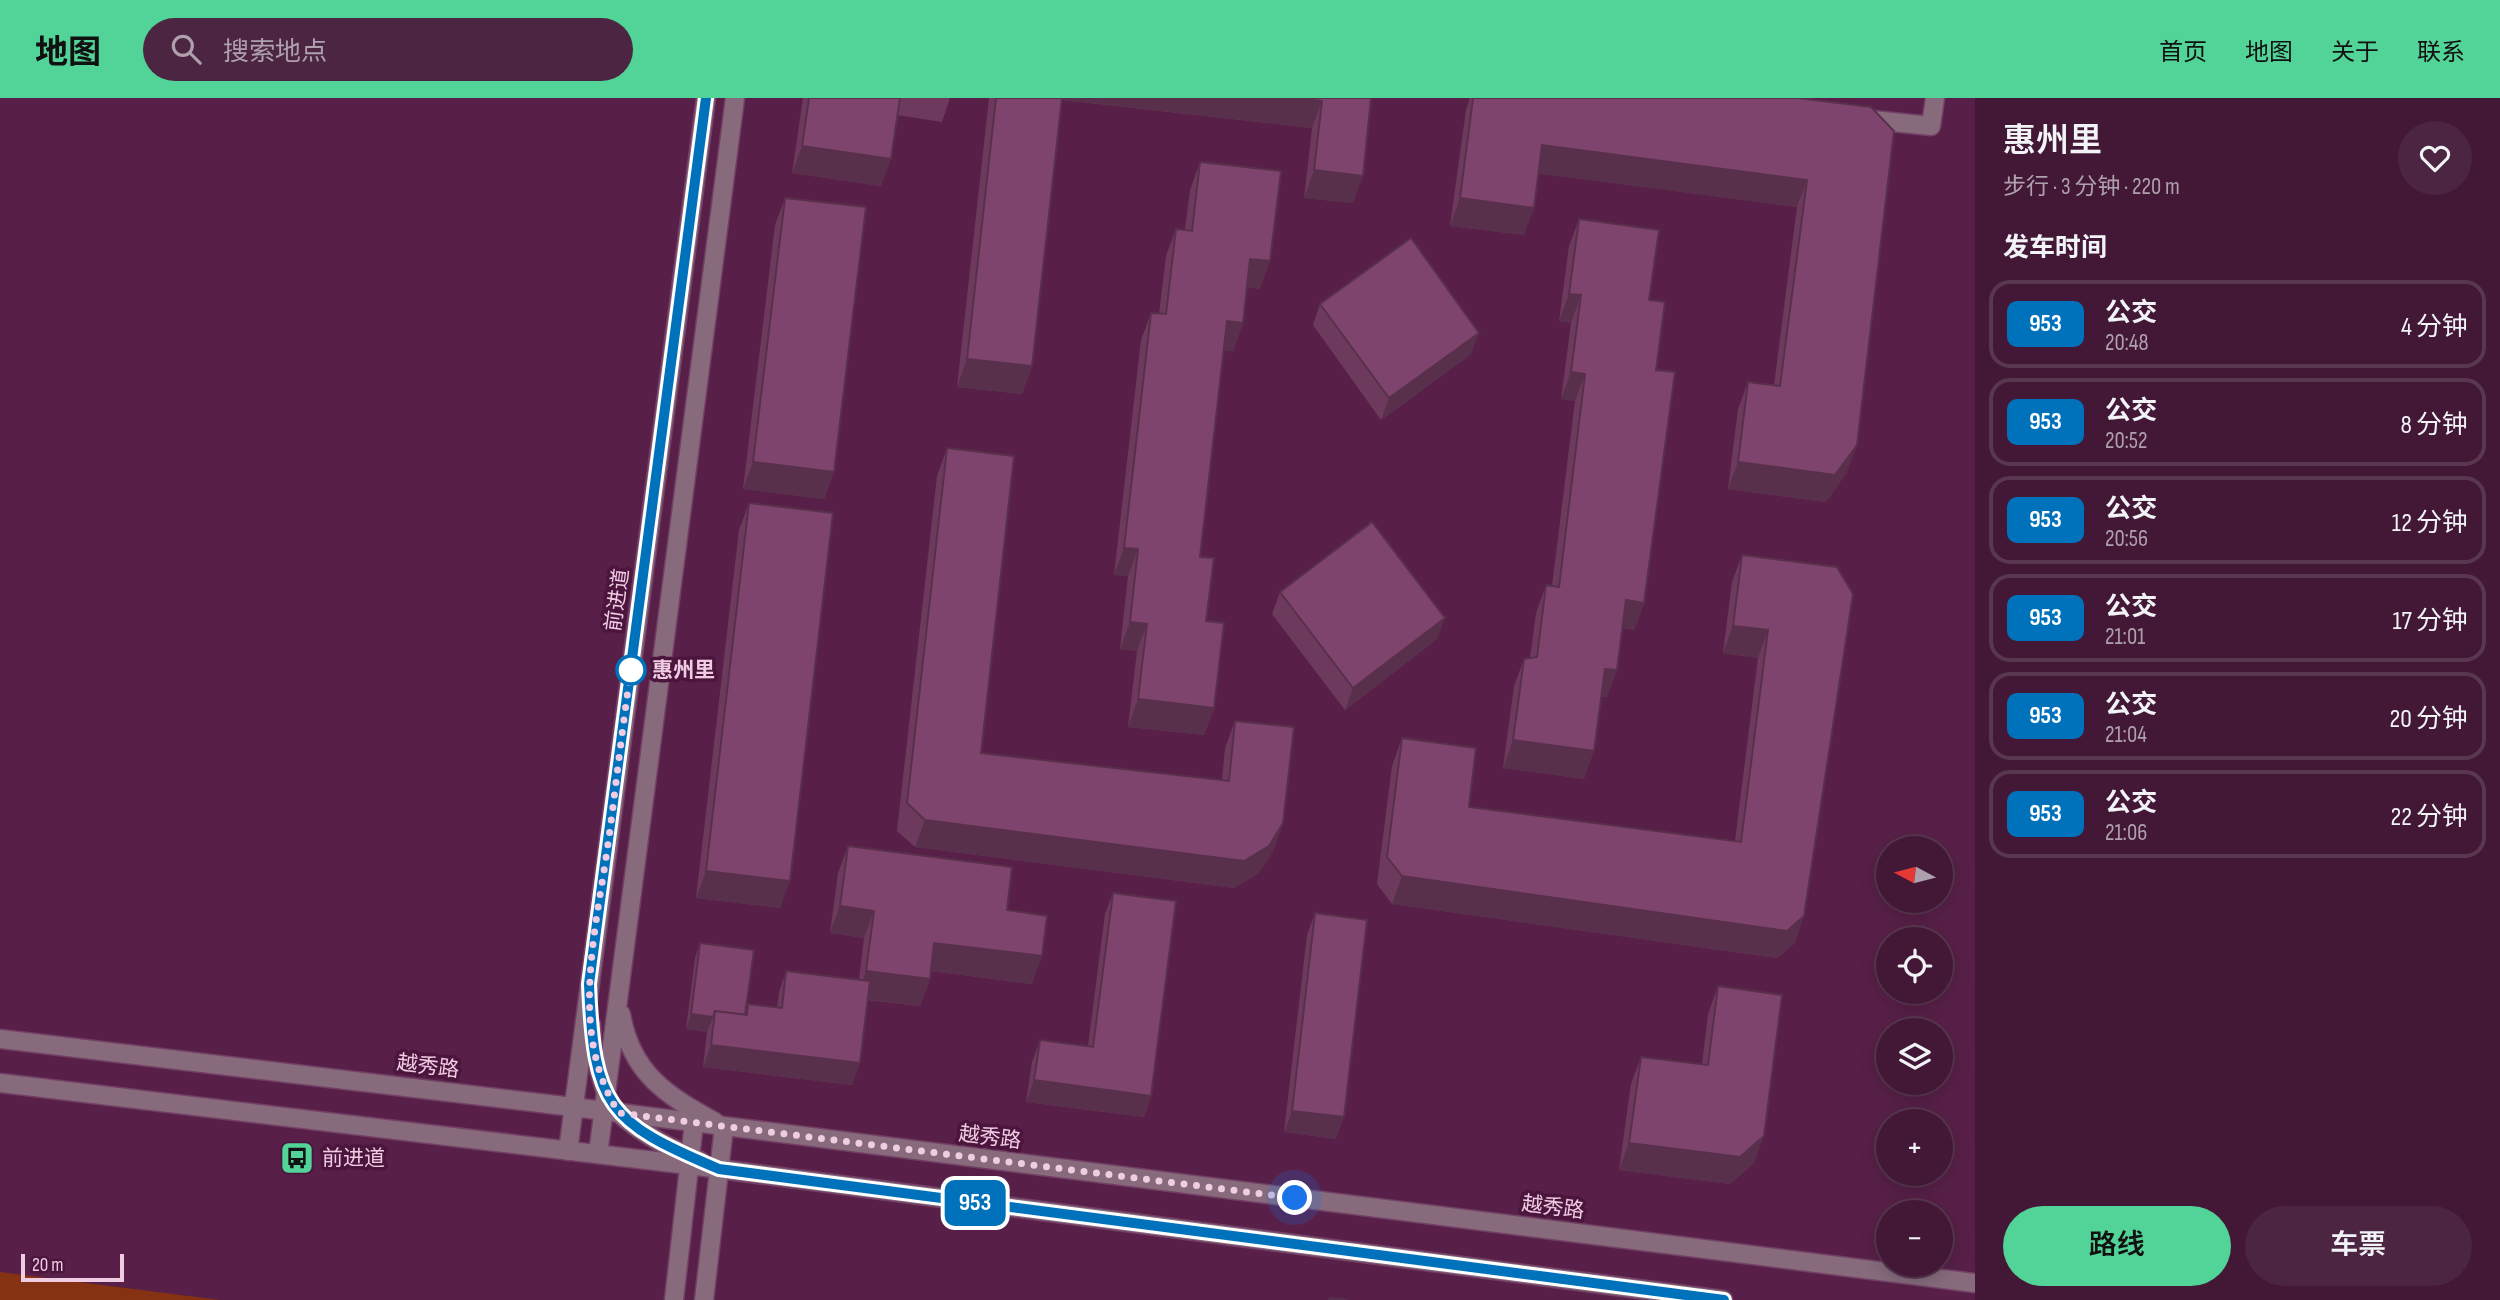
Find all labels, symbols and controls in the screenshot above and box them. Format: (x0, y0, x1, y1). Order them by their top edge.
search box (143, 18, 633, 81)
icon: search (167, 30, 205, 68)
text: 地图 (35, 33, 101, 73)
text: 搜索地点 (223, 37, 327, 68)
text: 首页 (2159, 38, 2207, 67)
text: 地图 (2245, 38, 2293, 67)
text: 关于 (2331, 38, 2379, 67)
text: 联系 (2417, 38, 2465, 67)
text: 惠州里 (2003, 121, 2102, 161)
button: heart (2398, 121, 2472, 195)
text: 步行 · 3 分钟 · 220 m (2003, 173, 2180, 201)
text: 发车时间 (2003, 233, 2107, 264)
text: 公交 (2105, 298, 2157, 329)
text: 953 (2029, 309, 2062, 338)
text: 4 分钟 (2401, 312, 2468, 343)
text: 20:48 (2105, 329, 2149, 357)
text: 公交 (2105, 396, 2157, 427)
text: 953 (2029, 407, 2062, 436)
text: 8 分钟 (2400, 410, 2468, 441)
text: 20:52 (2105, 427, 2148, 455)
text: 公交 (2105, 494, 2157, 525)
text: 953 (2029, 505, 2062, 534)
text: 12 分钟 (2392, 508, 2468, 539)
text: 20:56 (2105, 525, 2148, 553)
street label: 前进道 (601, 567, 634, 633)
text: 公交 (2105, 592, 2157, 623)
text: 953 (2029, 603, 2062, 632)
text: 17 分钟 (2392, 606, 2468, 637)
text: 21:01 (2105, 623, 2145, 651)
marker: 惠州里 (616, 655, 646, 685)
place label: 惠州里 (652, 658, 715, 683)
text: 公交 (2105, 690, 2157, 721)
text: 953 (2029, 701, 2062, 730)
text: 20 分钟 (2390, 704, 2468, 735)
text: 21:04 (2105, 721, 2147, 749)
text: 公交 (2105, 788, 2157, 819)
text: 953 (2029, 799, 2062, 828)
text: 22 分钟 (2390, 802, 2468, 833)
text: 21:06 (2105, 819, 2147, 847)
north arrow (1876, 836, 1953, 914)
map controls (1876, 836, 1953, 1277)
button: locate (1876, 927, 1953, 1004)
button: layers (1876, 1018, 1953, 1095)
street label: 越秀路 (395, 1050, 461, 1083)
button: + (1876, 1109, 1953, 1186)
street label: 越秀路 (957, 1121, 1023, 1154)
bus stop icon: 前进道 (278, 1139, 316, 1177)
place label: 前进道 (322, 1146, 385, 1171)
line badge: 953 (935, 1180, 1015, 1226)
your location (1277, 1180, 1312, 1215)
text: 953 (959, 1188, 991, 1217)
street label: 越秀路 (1520, 1191, 1586, 1224)
button: − (1876, 1200, 1953, 1277)
button: 路线 (2003, 1206, 2231, 1286)
button: 车票 (2245, 1206, 2472, 1286)
scale bar (21, 1251, 124, 1283)
text: 20 m (32, 1254, 64, 1277)

